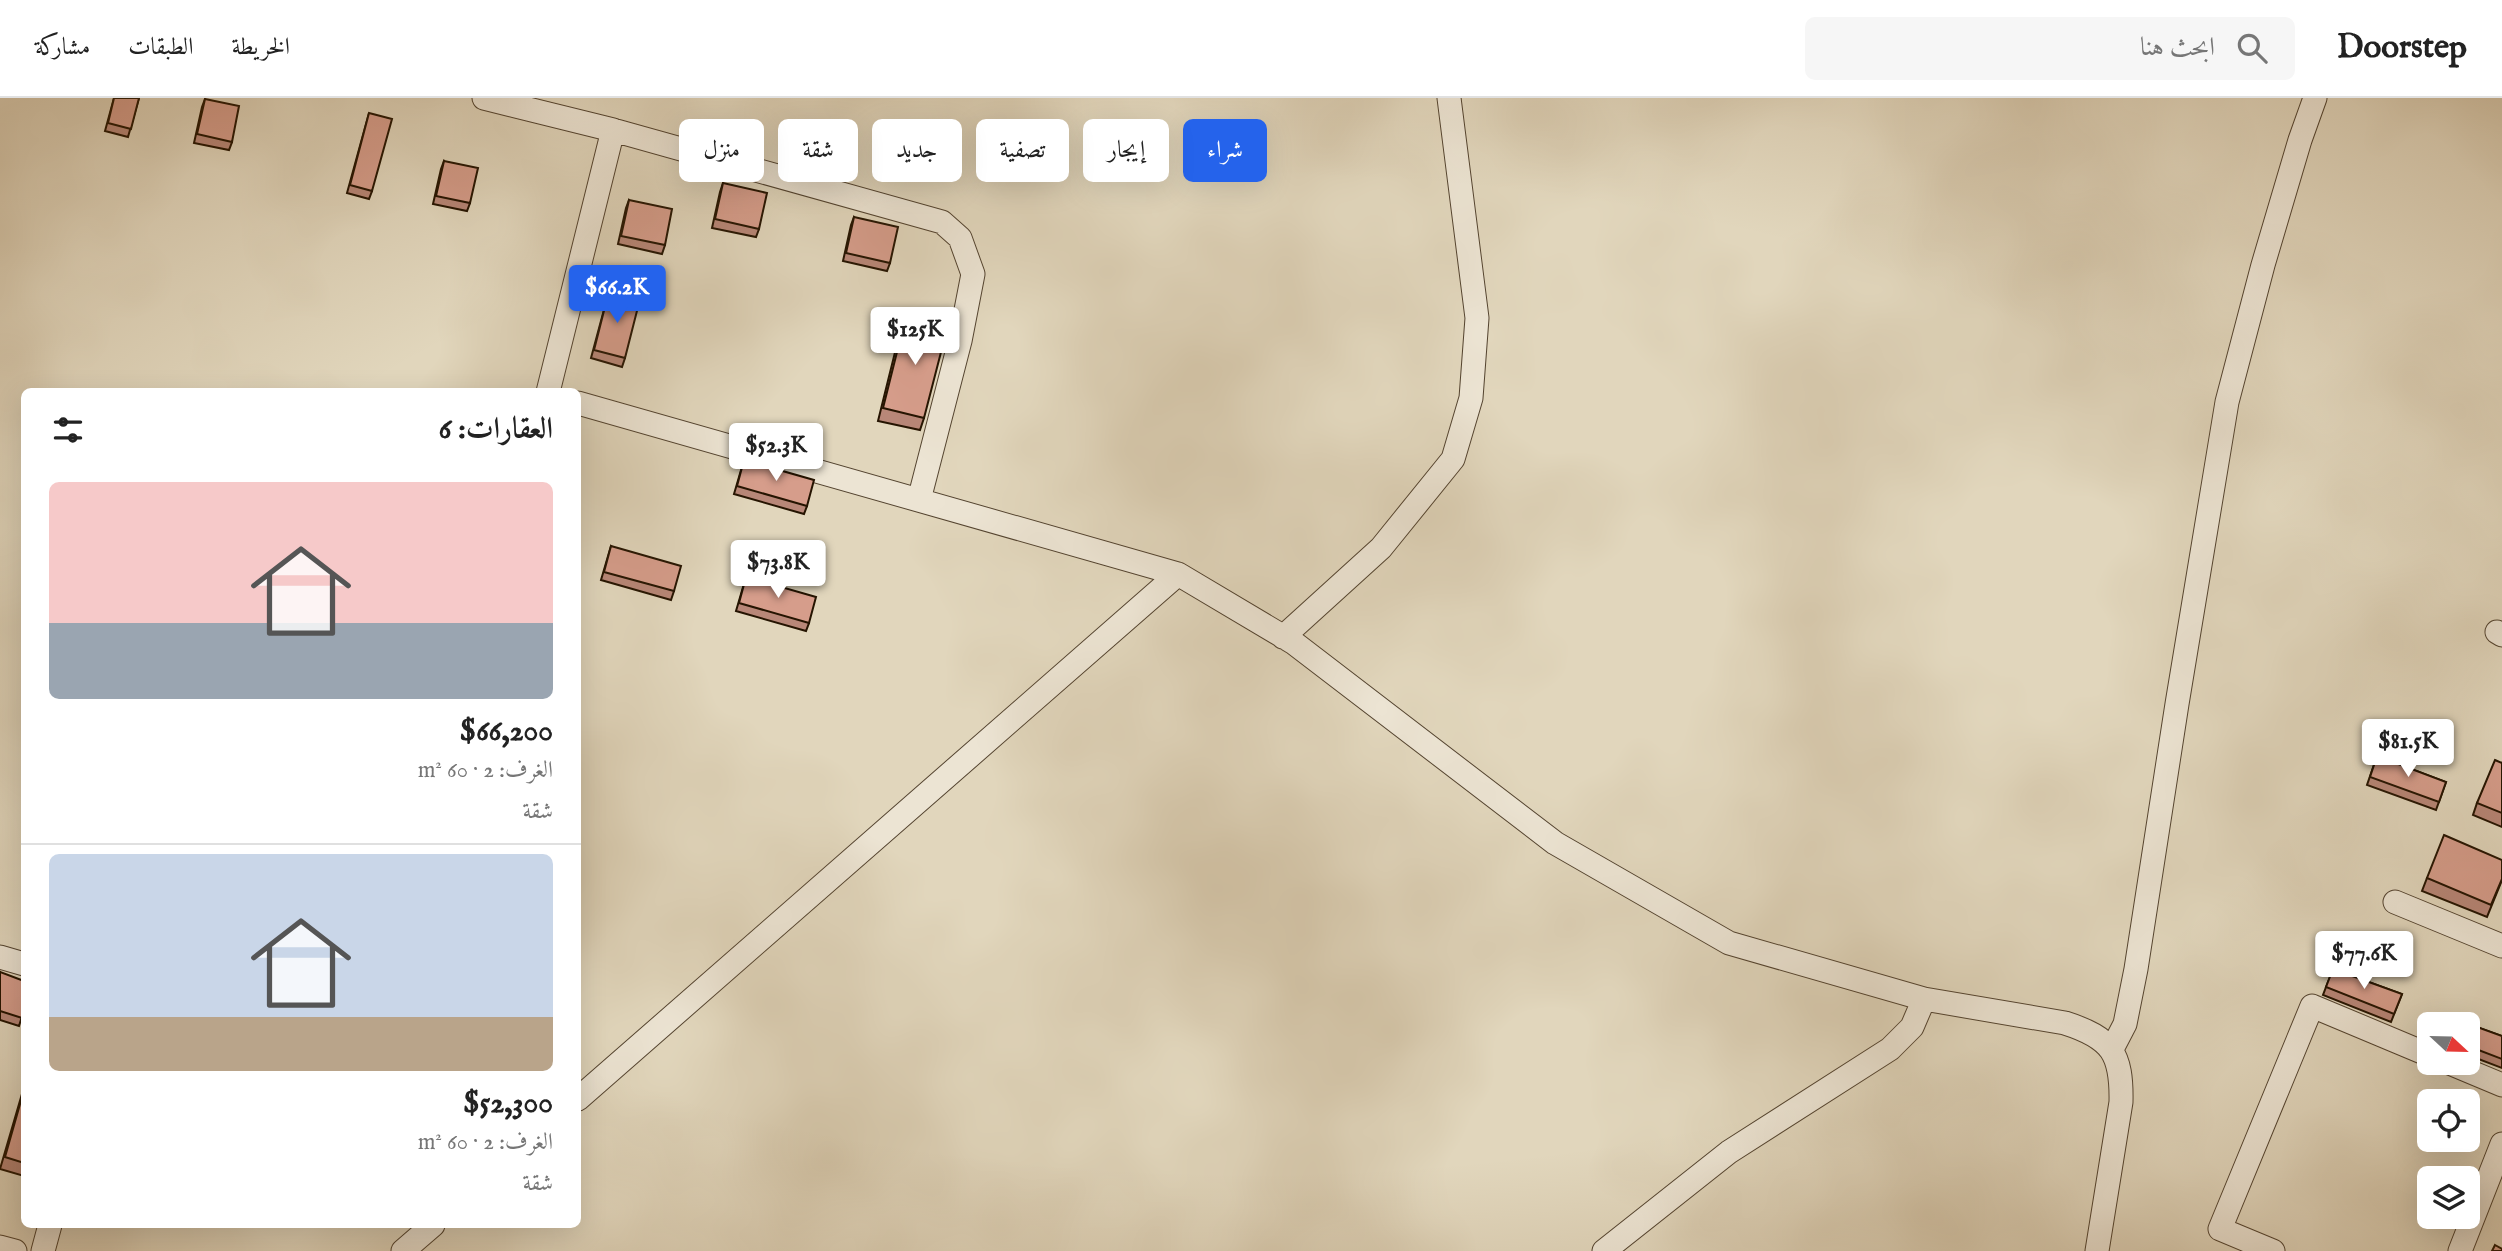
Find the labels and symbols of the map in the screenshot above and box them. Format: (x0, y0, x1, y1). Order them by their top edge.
pin: $66.2K (560, 266, 674, 325)
pin: $125K (866, 308, 964, 367)
pin: $52.3K (719, 424, 833, 483)
pin: $73.8K (721, 540, 835, 600)
pin: $81.5K (2351, 720, 2465, 779)
pin: $77.6K (2307, 932, 2421, 991)
north arrow (2417, 1012, 2480, 1074)

